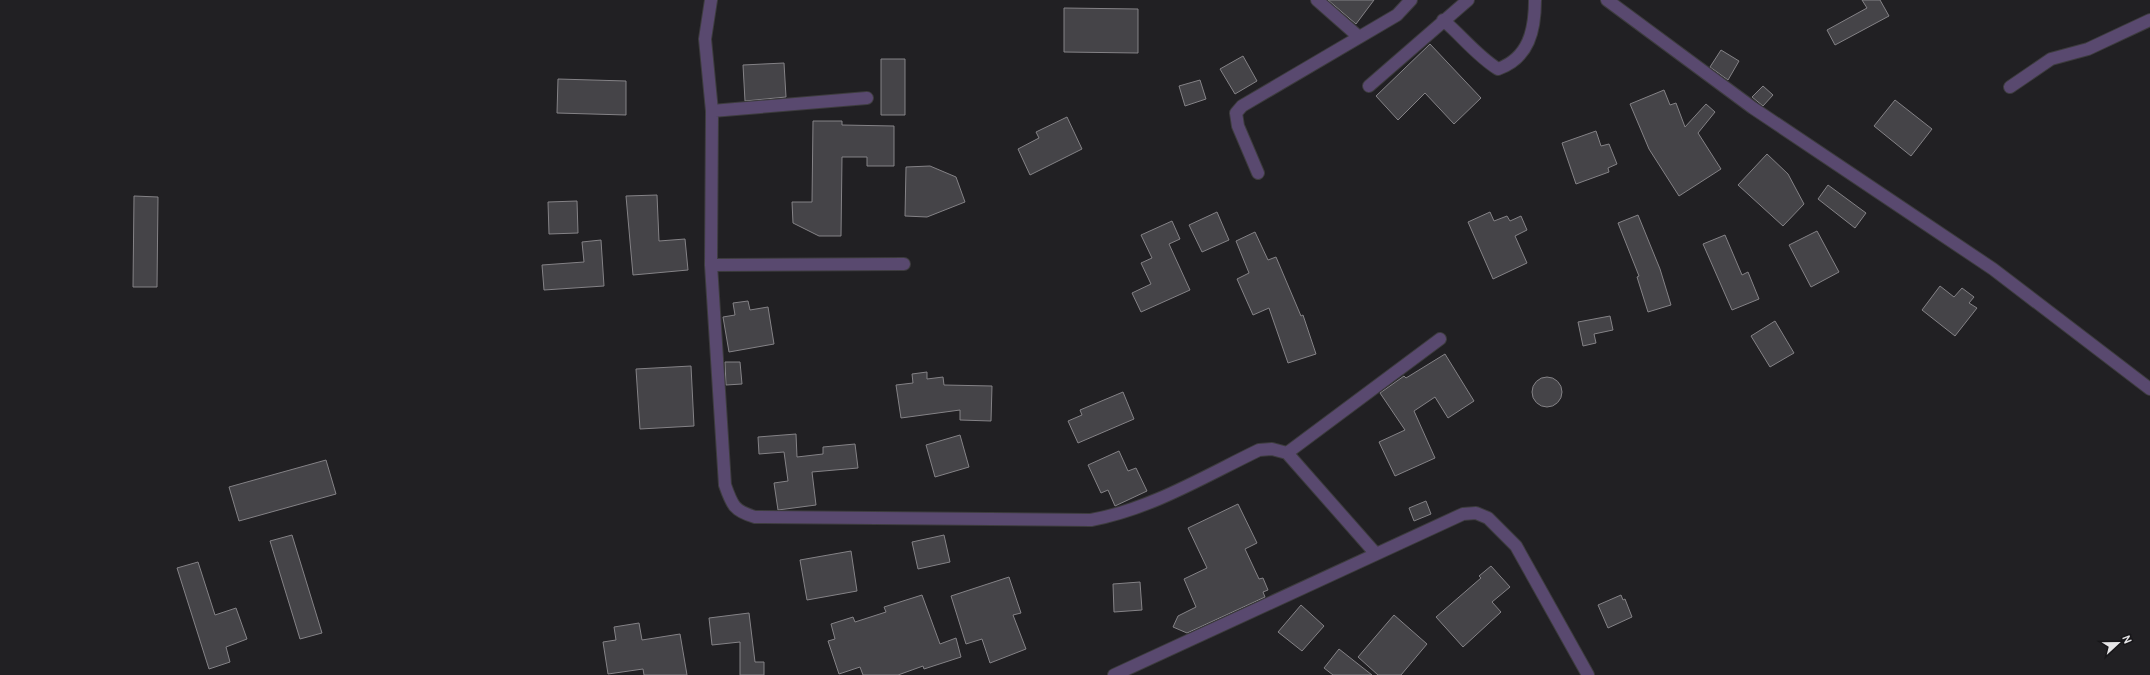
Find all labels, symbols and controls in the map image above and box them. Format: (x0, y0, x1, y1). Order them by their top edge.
north arrow (2098, 623, 2138, 663)
text: N (2119, 633, 2135, 645)

